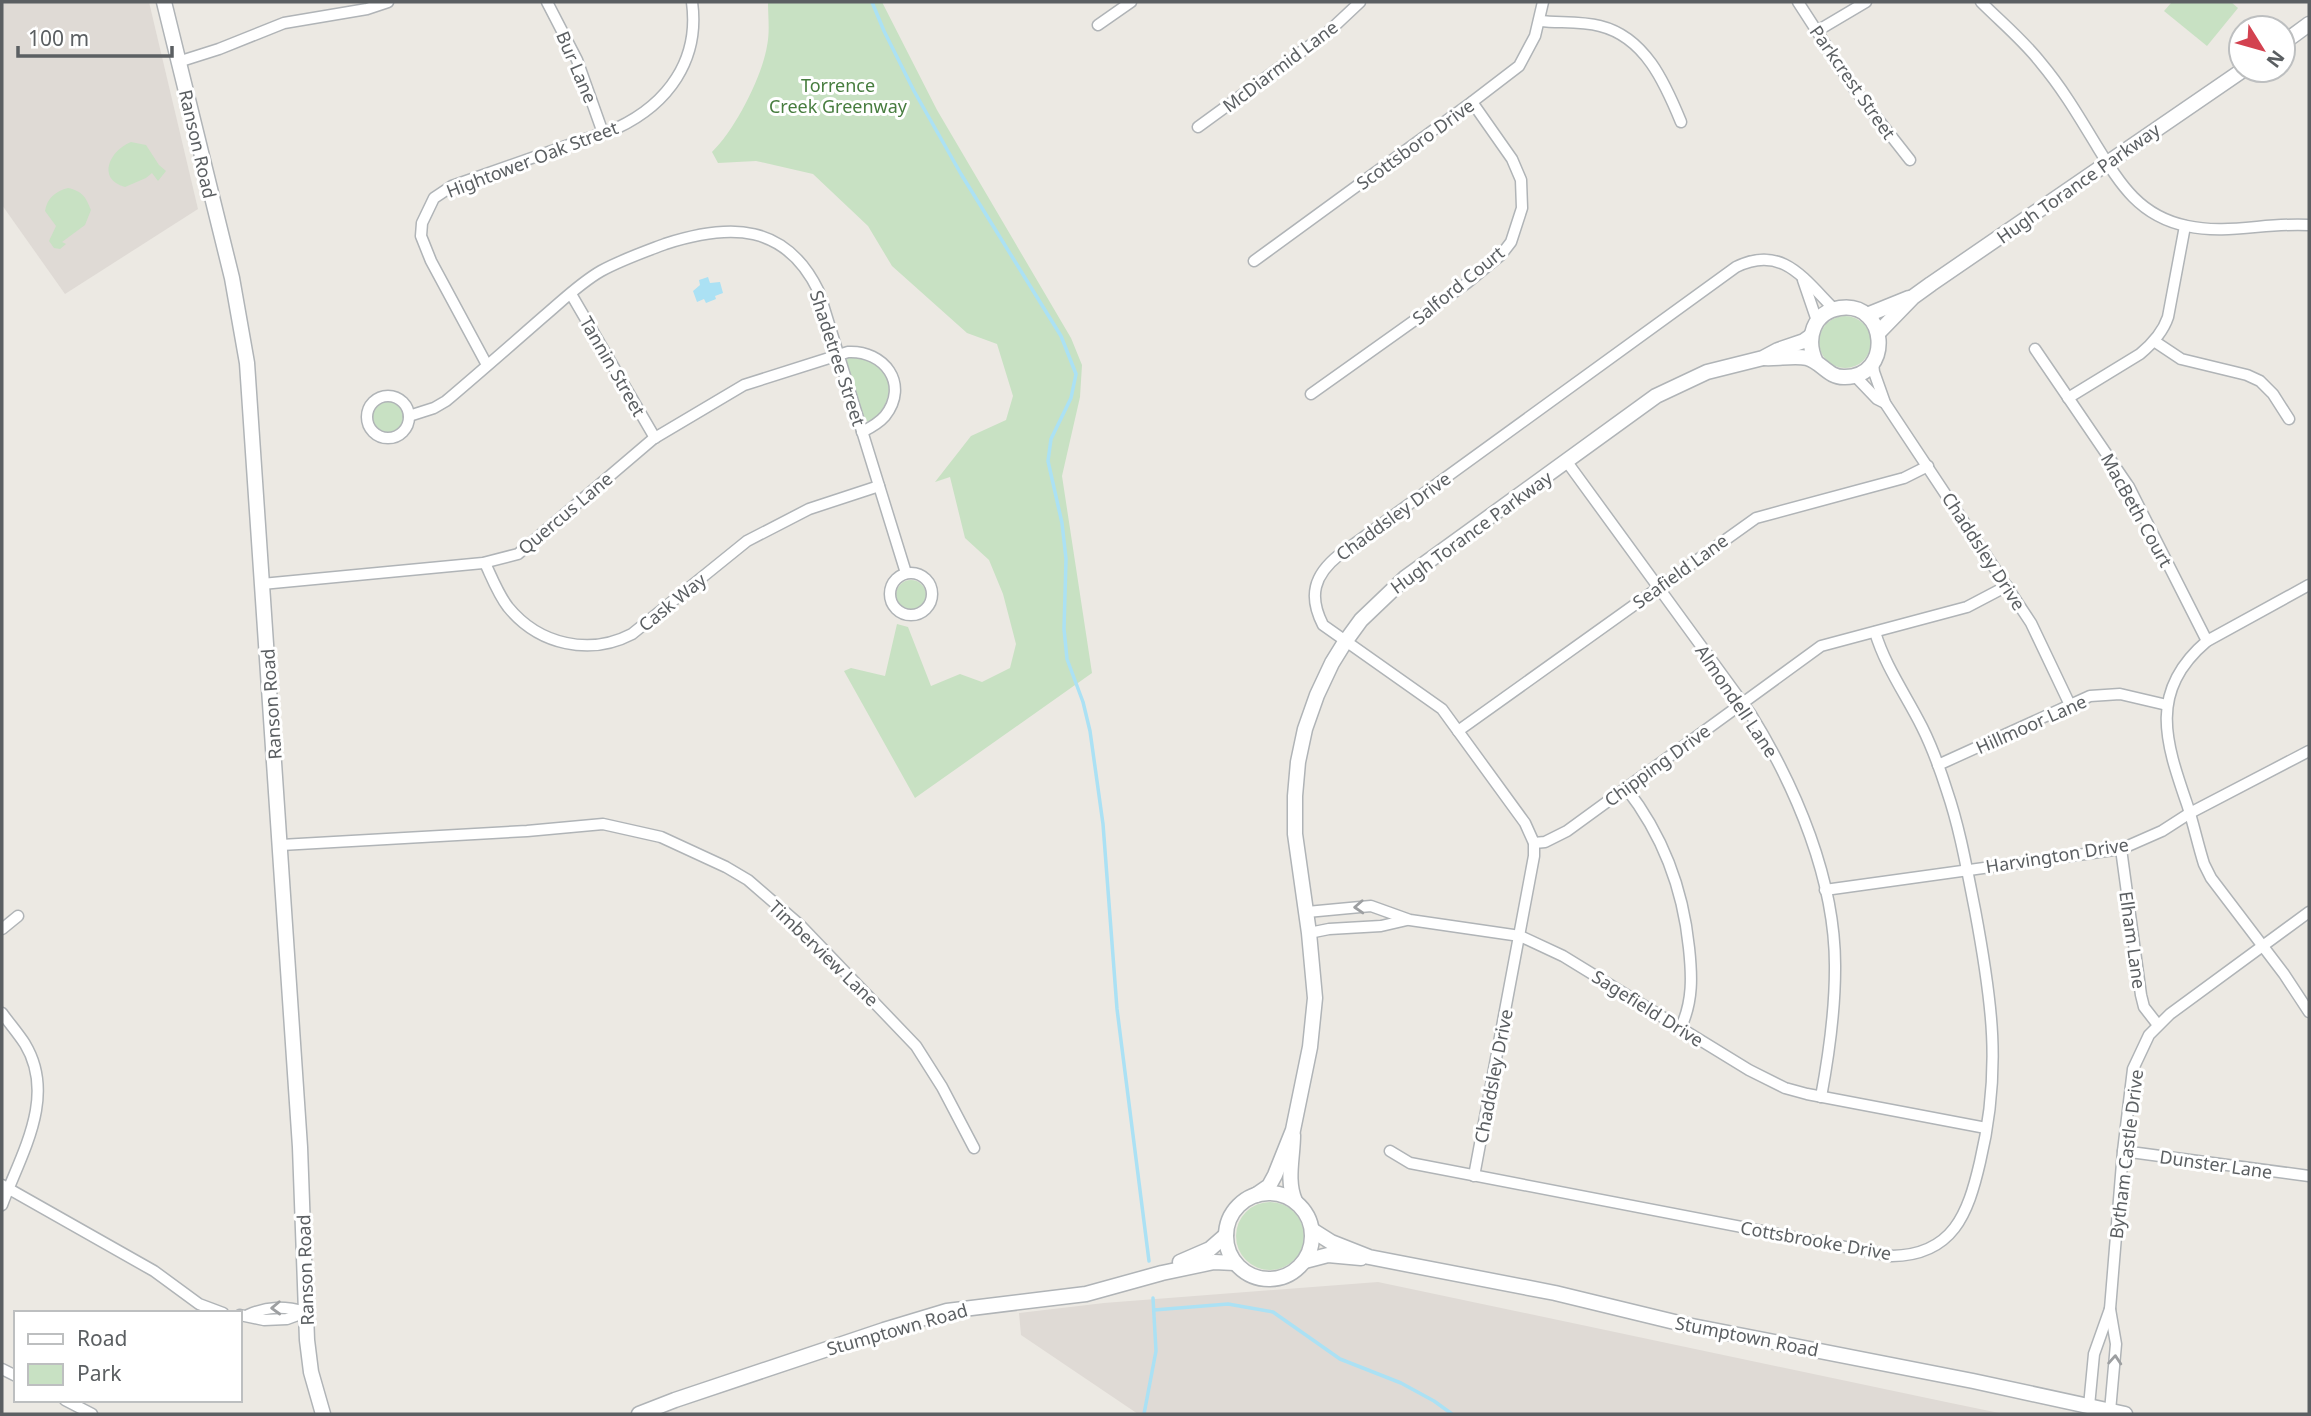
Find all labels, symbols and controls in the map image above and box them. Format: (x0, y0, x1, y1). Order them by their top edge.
scale bar (18, 14, 172, 58)
north arrow (2227, 14, 2297, 84)
street label: McDiarmid Lane (1218, 15, 1342, 117)
street label: Parkcrest Street (1805, 20, 1902, 144)
text: 100 m (28, 24, 89, 52)
street label: Bur Lane (551, 27, 603, 107)
text: N (2261, 45, 2291, 73)
park label: Torrence Creek Greenway (769, 73, 908, 118)
street label: Ranson Road (174, 87, 222, 201)
street label: Scottsboro Drive (1351, 93, 1479, 195)
street label: Hightower Oak Street (443, 115, 622, 203)
street label: Hugh Torance Parkway (1992, 117, 2165, 249)
street label: Salford Court (1407, 240, 1509, 330)
street label: Shadetree Street (805, 287, 871, 429)
street label: Tannin Street (575, 312, 652, 421)
street label: MacBeth Court (2096, 449, 2178, 572)
street label: Hugh Torance Parkway (1385, 465, 1557, 599)
street label: Quercus Lane (513, 466, 617, 560)
street label: Chaddsley Drive (1331, 466, 1455, 566)
street label: Chaddsley Drive (1937, 487, 2031, 615)
street label: Seafield Lane (1628, 528, 1732, 614)
street label: Cask Way (633, 567, 711, 637)
street label: Almondell Lane (1690, 640, 1784, 762)
street label: Ranson Road (255, 648, 287, 760)
street label: Hillmoor Lane (1972, 689, 2090, 759)
street label: Chipping Drive (1599, 718, 1715, 812)
street label: Harvington Drive (1984, 832, 2130, 878)
street label: Elham Lane (2114, 890, 2152, 990)
street label: Timberview Lane (764, 895, 884, 1011)
one-way arrow (1353, 899, 1364, 914)
street label: Sagefield Drive (1588, 964, 1708, 1052)
street label: Chaddsley Drive (1468, 1007, 1518, 1145)
street label: Bytham Castle Drive (2104, 1068, 2148, 1240)
street label: Dunster Lane (2158, 1144, 2274, 1184)
street label: Ranson Road (291, 1214, 319, 1326)
street label: Cottsbrooke Drive (1739, 1215, 1893, 1265)
street label: Stumptown Road (824, 1297, 970, 1361)
one-way arrow (270, 1300, 281, 1315)
street label: Stumptown Road (1673, 1310, 1821, 1362)
legend (14, 1311, 242, 1402)
text: Road (77, 1324, 127, 1352)
one-way arrow (2107, 1354, 2122, 1365)
text: Park (77, 1359, 122, 1387)

